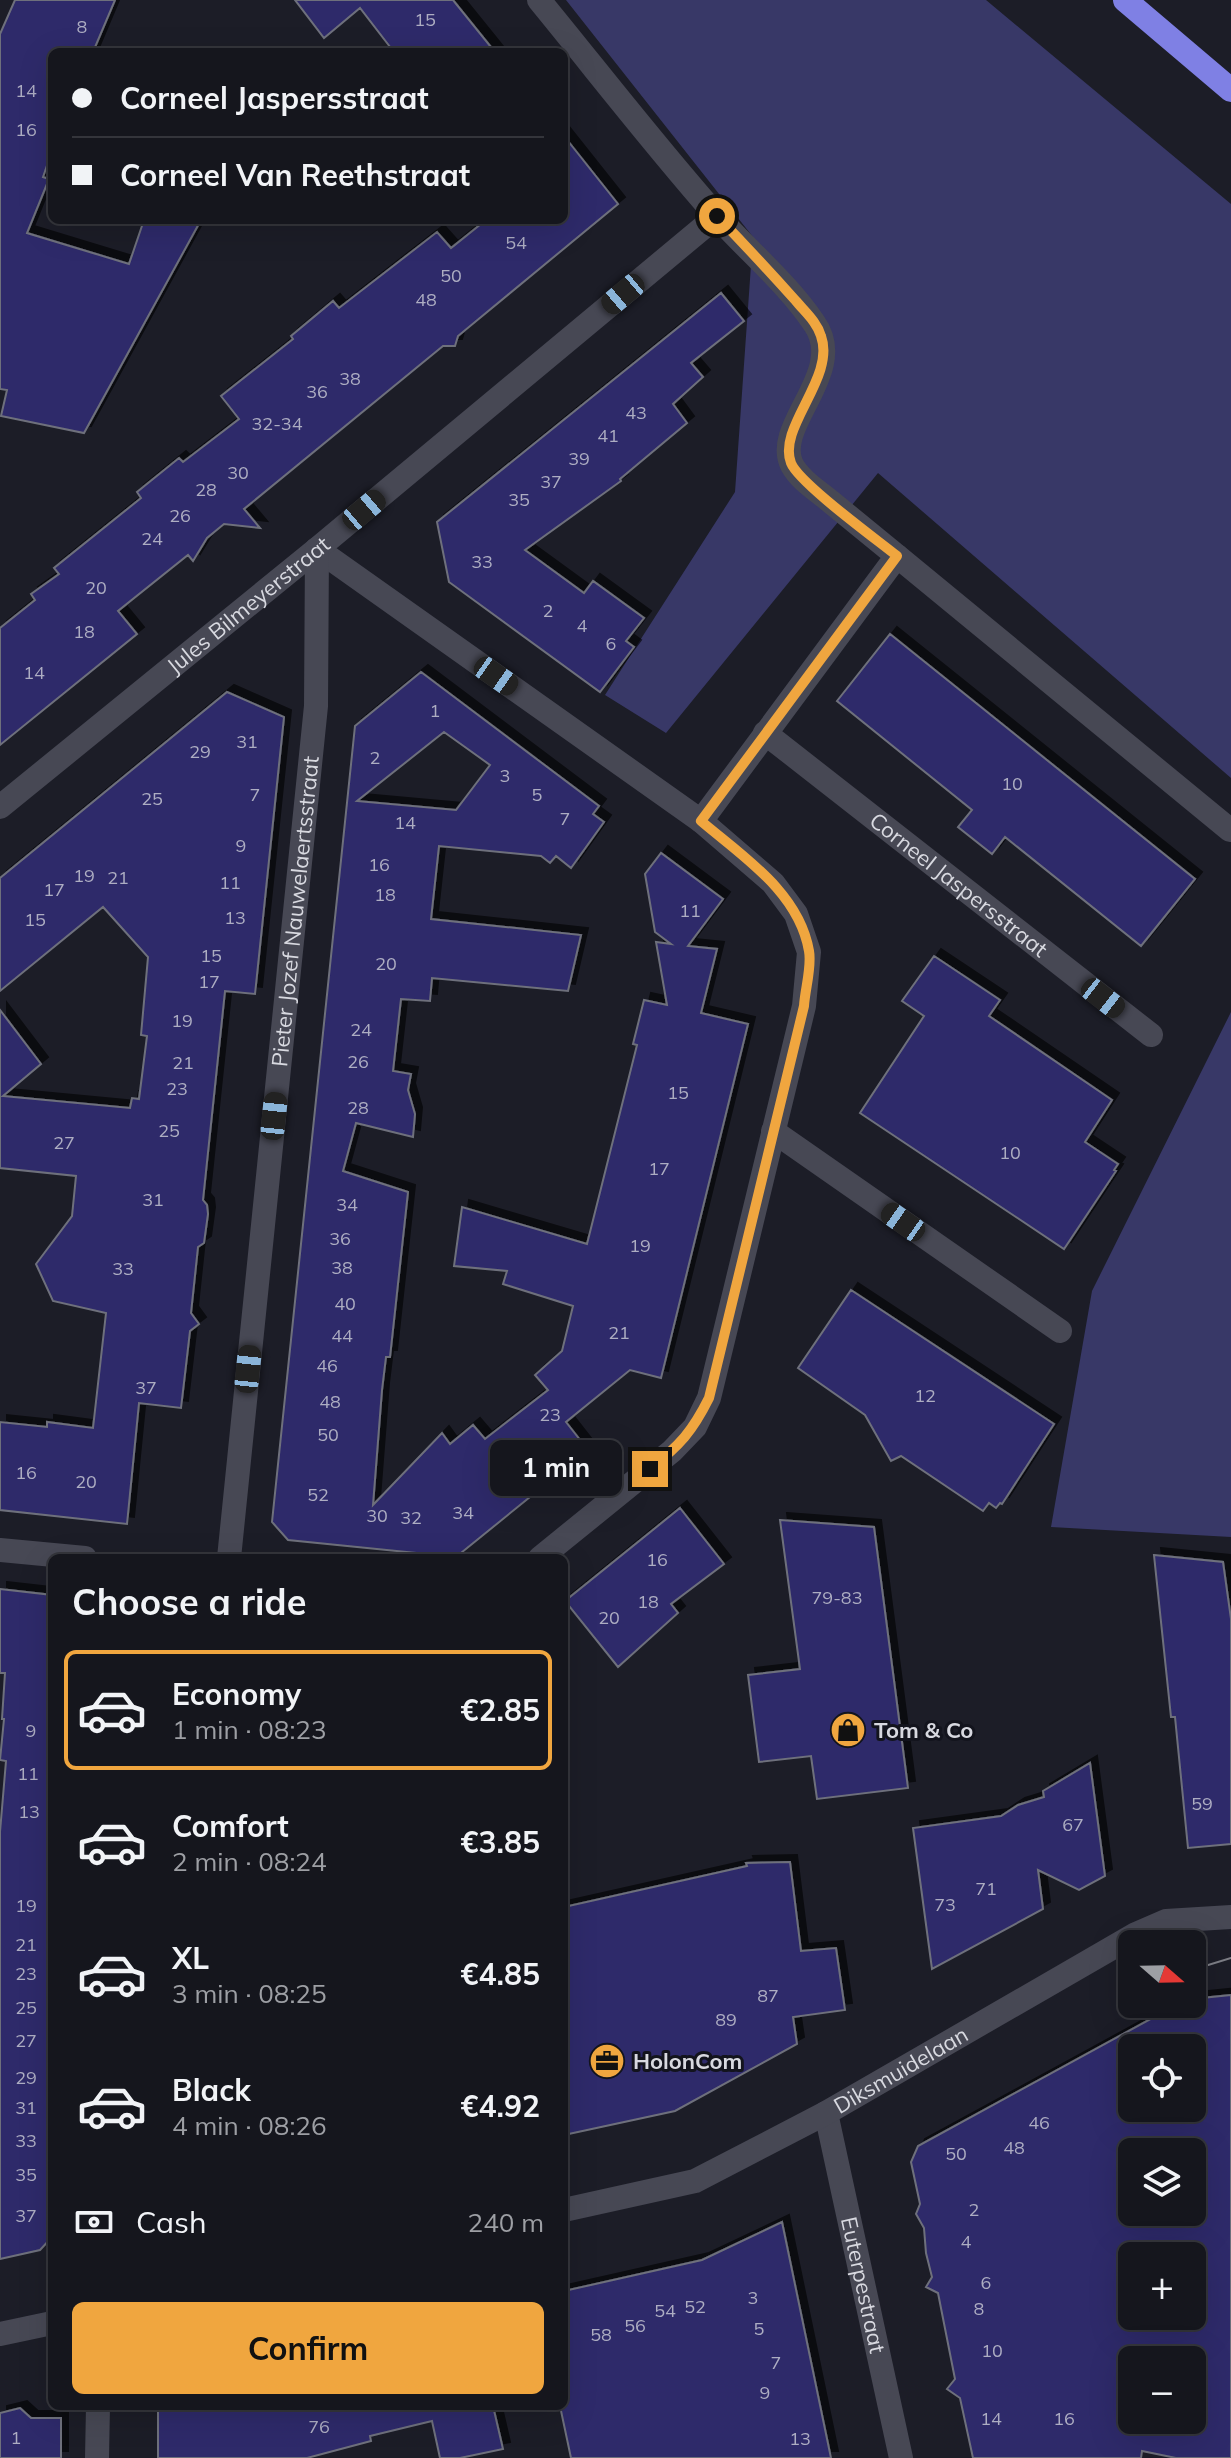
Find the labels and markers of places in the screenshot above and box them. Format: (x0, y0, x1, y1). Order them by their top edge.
shop icon: Tom & Co (829, 1711, 867, 1749)
place label: Tom & Co (874, 1716, 973, 1744)
office icon: HolonCom (588, 2042, 626, 2080)
place label: HolonCom (633, 2047, 742, 2075)

